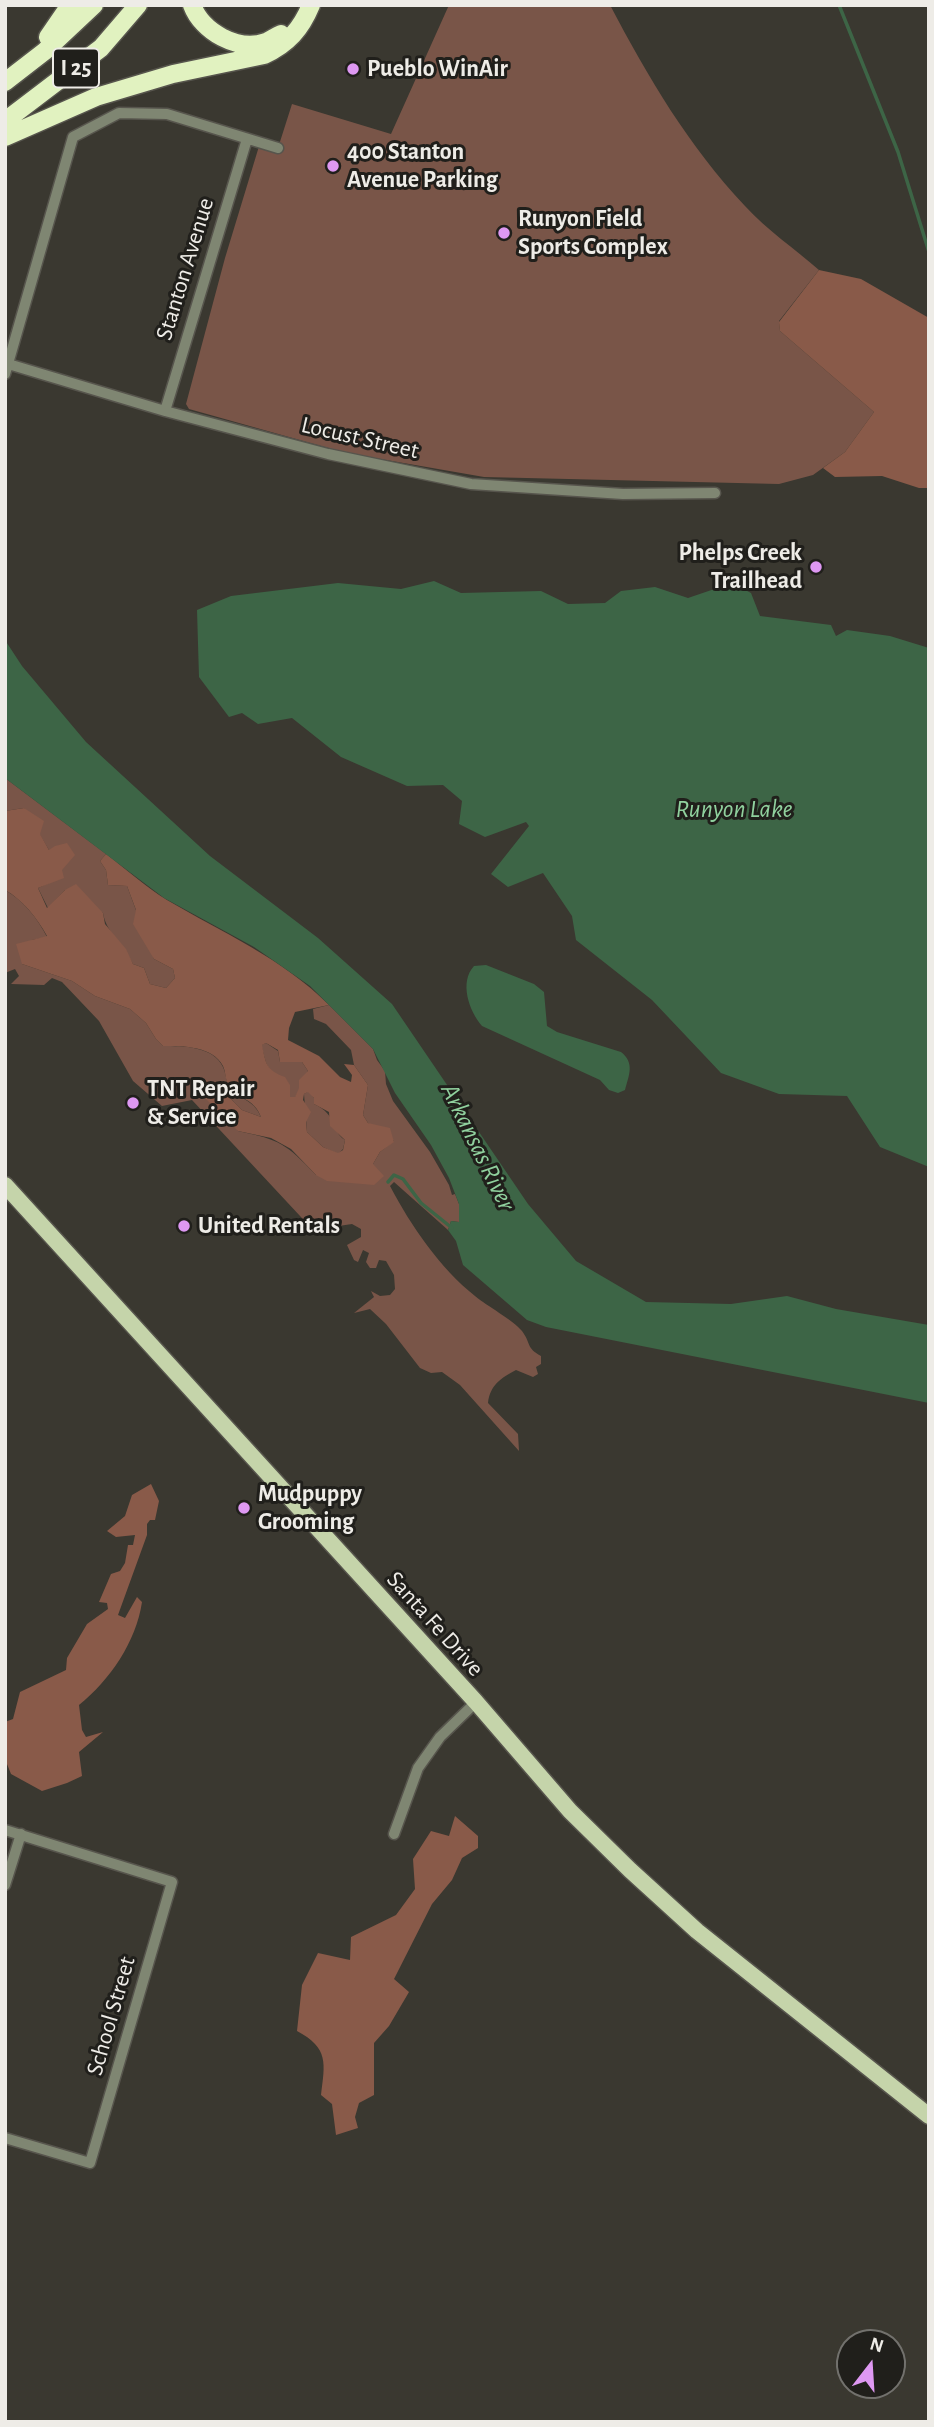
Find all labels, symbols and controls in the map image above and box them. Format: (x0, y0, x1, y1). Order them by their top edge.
road number: I 25 (53, 48, 99, 88)
place label: Pueblo WinAir (367, 55, 508, 83)
marker: Pueblo WinAir (345, 61, 361, 77)
place label: 400 Stanton Avenue Parking (347, 138, 498, 194)
marker: 400 Stanton Avenue Parking (325, 158, 341, 174)
street label: Stanton Avenue (150, 194, 220, 344)
place label: Runyon Field Sports Complex (518, 205, 668, 261)
marker: Runyon Field Sports Complex (496, 225, 512, 241)
street label: Locust Street (298, 410, 422, 466)
place label: Phelps Creek Trailhead (678, 539, 802, 595)
marker: Phelps Creek Trailhead (808, 559, 824, 575)
water label: Runyon Lake (675, 793, 793, 825)
place label: TNT Repair & Service (147, 1075, 254, 1131)
water label: Arkansas River (434, 1078, 522, 1216)
marker: TNT Repair & Service (125, 1095, 141, 1111)
place label: United Rentals (198, 1212, 340, 1240)
marker: United Rentals (176, 1218, 192, 1234)
place label: Mudpuppy Grooming (258, 1480, 362, 1536)
marker: Mudpuppy Grooming (236, 1500, 252, 1516)
street label: Santa Fe Drive (380, 1566, 490, 1682)
street label: School Street (80, 1953, 142, 2079)
north arrow (836, 2329, 906, 2399)
text: N (868, 2334, 886, 2356)

